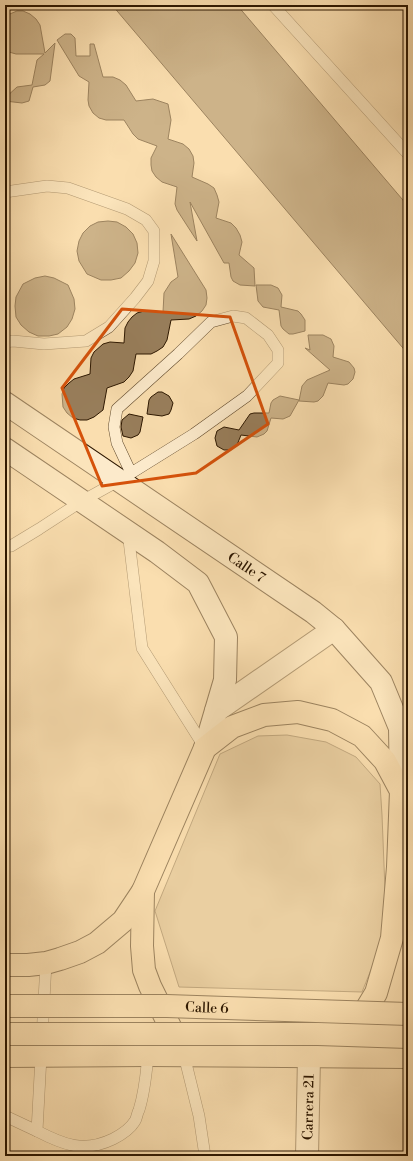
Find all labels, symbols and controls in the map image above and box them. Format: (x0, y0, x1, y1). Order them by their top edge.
street label: Calle 7 (224, 549, 269, 587)
street label: Calle 6 (185, 999, 229, 1018)
street label: Carrera 21 (299, 1074, 319, 1140)

